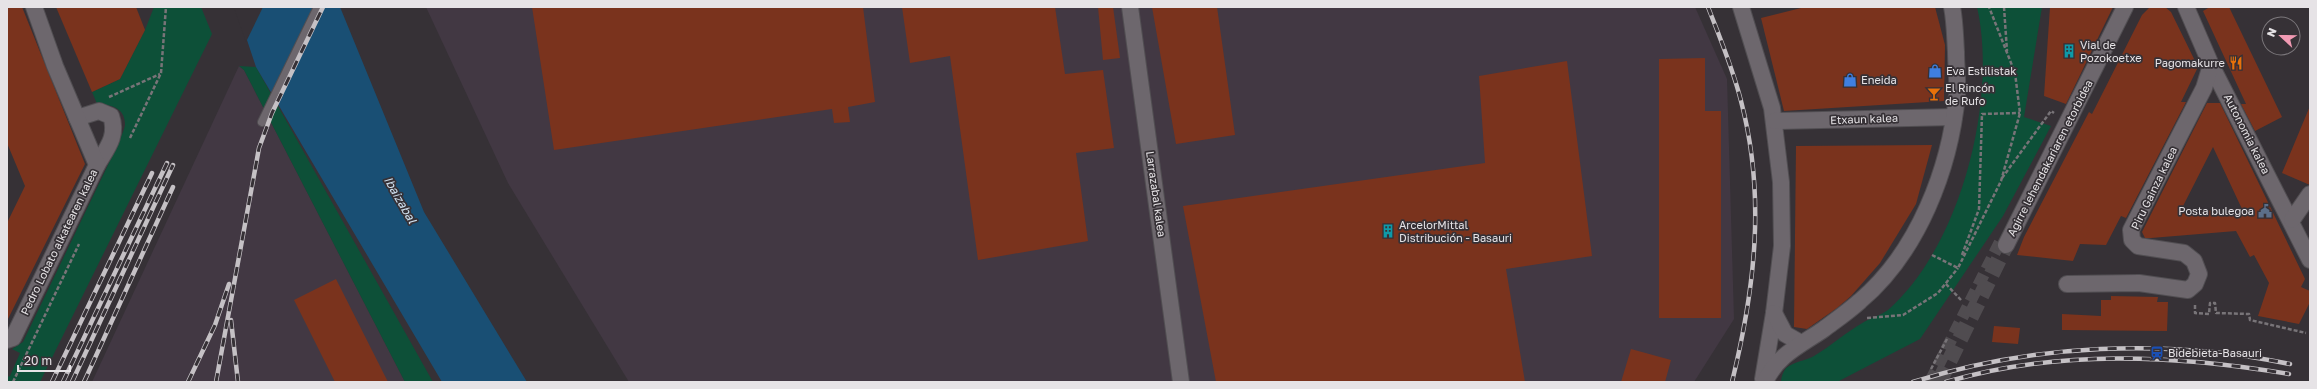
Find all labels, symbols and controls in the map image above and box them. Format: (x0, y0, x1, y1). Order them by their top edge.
north arrow (2261, 16, 2301, 56)
text: N (2264, 26, 2279, 38)
place label: Vial de Pozokoetxe (2080, 38, 2142, 64)
building icon: Vial de Pozokoetxe (2061, 43, 2077, 59)
restaurant icon: Pagomakurre (2228, 55, 2244, 71)
place label: Pagomakurre (2155, 56, 2225, 69)
shop icon: Eva Estilistak (1927, 63, 1943, 79)
place label: Eva Estilistak (1946, 64, 2016, 77)
shop icon: Eneida (1842, 72, 1858, 88)
place label: Eneida (1861, 73, 1897, 86)
street label: Agirre lehendakariaren etorbidea (2004, 77, 2095, 238)
place label: El Rincón de Rufo (1945, 81, 1995, 107)
bar icon: El Rincón de Rufo (1926, 86, 1942, 102)
street label: Autonomia kalea (2222, 92, 2273, 176)
street label: Etxaun kalea (1830, 111, 1898, 126)
street label: Piru Gainza kalea (2128, 144, 2179, 231)
street label: Larrazabal kalea (1144, 150, 1169, 238)
street label: Pedro Lobato alkatearen kalea (18, 167, 100, 317)
water label: Ibaizabal (381, 173, 421, 227)
public building icon: Posta bulegoa (2257, 203, 2273, 219)
place label: Posta bulegoa (2178, 204, 2254, 217)
place label: ArcelorMittal Distribución - Basauri (1399, 218, 1512, 244)
building icon: ArcelorMittal Distribución - Basauri (1380, 223, 1396, 239)
station icon: Bidebieta-Basauri (2149, 345, 2165, 361)
place label: Bidebieta-Basauri (2168, 346, 2262, 359)
scale bar (18, 347, 70, 373)
text: 20 m (24, 353, 52, 368)

